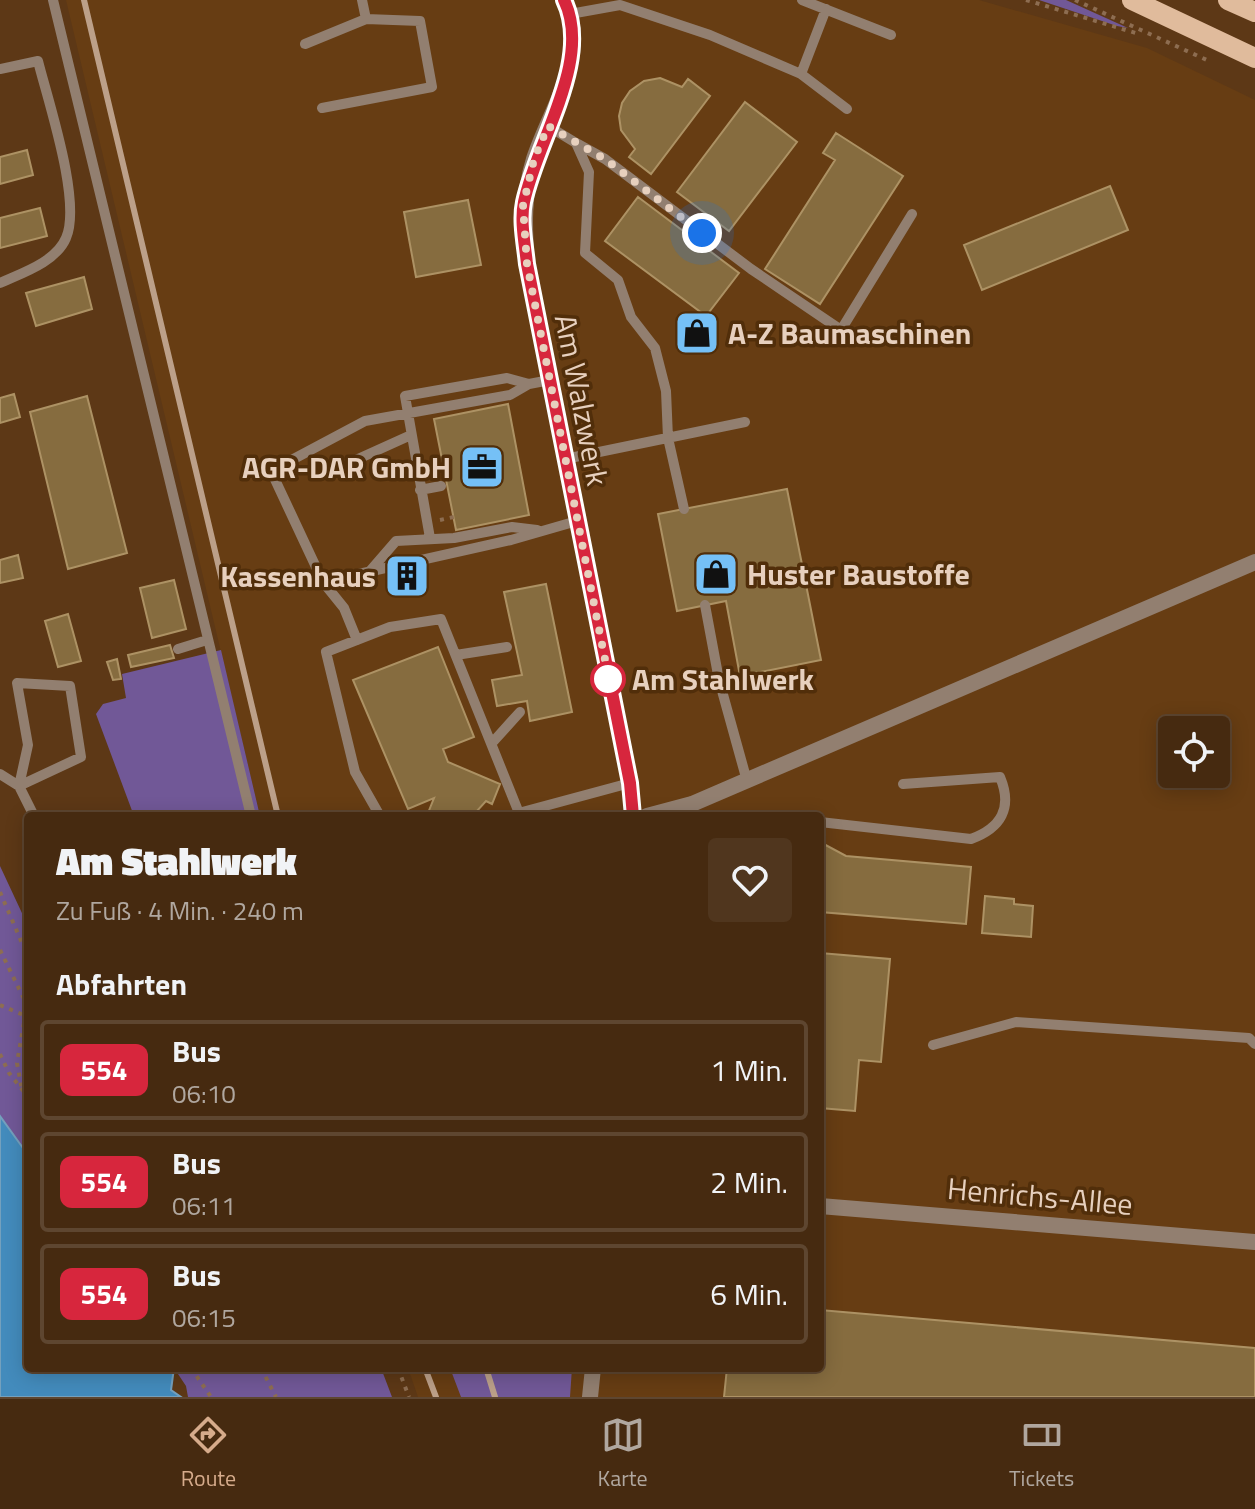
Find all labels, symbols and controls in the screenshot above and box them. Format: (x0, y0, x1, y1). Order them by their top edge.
your location (682, 213, 722, 253)
shop icon: A-Z Baumaschinen (673, 309, 721, 357)
street label: Am Walzwerk (543, 310, 621, 490)
place label: A-Z Baumaschinen (728, 310, 971, 356)
office icon: AGR-DAR GmbH (458, 443, 506, 491)
place label: AGR-DAR GmbH (242, 444, 451, 490)
shop icon: Huster Baustoffe (692, 550, 740, 598)
place label: Huster Baustoffe (747, 551, 970, 597)
building icon: Kassenhaus (383, 552, 431, 600)
place label: Kassenhaus (220, 553, 376, 599)
place label: Am Stahlwerk (632, 656, 815, 702)
marker: Am Stahlwerk (591, 662, 625, 696)
map controls (1158, 716, 1230, 788)
button: locate (1158, 716, 1230, 788)
text: Am Stahlwerk (56, 832, 297, 890)
button: heart (708, 838, 792, 922)
text: Zu Fuß · 4 Min. · 240 m (56, 891, 304, 930)
text: Abfahrten (56, 961, 187, 1007)
text: Bus (172, 1028, 221, 1074)
text: 1 Min. (710, 1047, 788, 1093)
text: 554 (80, 1048, 128, 1091)
text: 06:10 (172, 1074, 236, 1113)
text: Bus (172, 1140, 221, 1186)
text: 2 Min. (710, 1159, 788, 1205)
text: 554 (80, 1160, 128, 1203)
street label: Henrichs-Allee (945, 1165, 1135, 1227)
text: 06:11 (172, 1186, 236, 1225)
text: Bus (172, 1252, 221, 1298)
text: 6 Min. (710, 1271, 788, 1317)
text: 554 (80, 1272, 128, 1315)
text: 06:15 (172, 1298, 236, 1337)
tab: Route (181, 1413, 236, 1495)
tab: Karte (598, 1413, 648, 1495)
tab: Tickets (1009, 1413, 1074, 1495)

